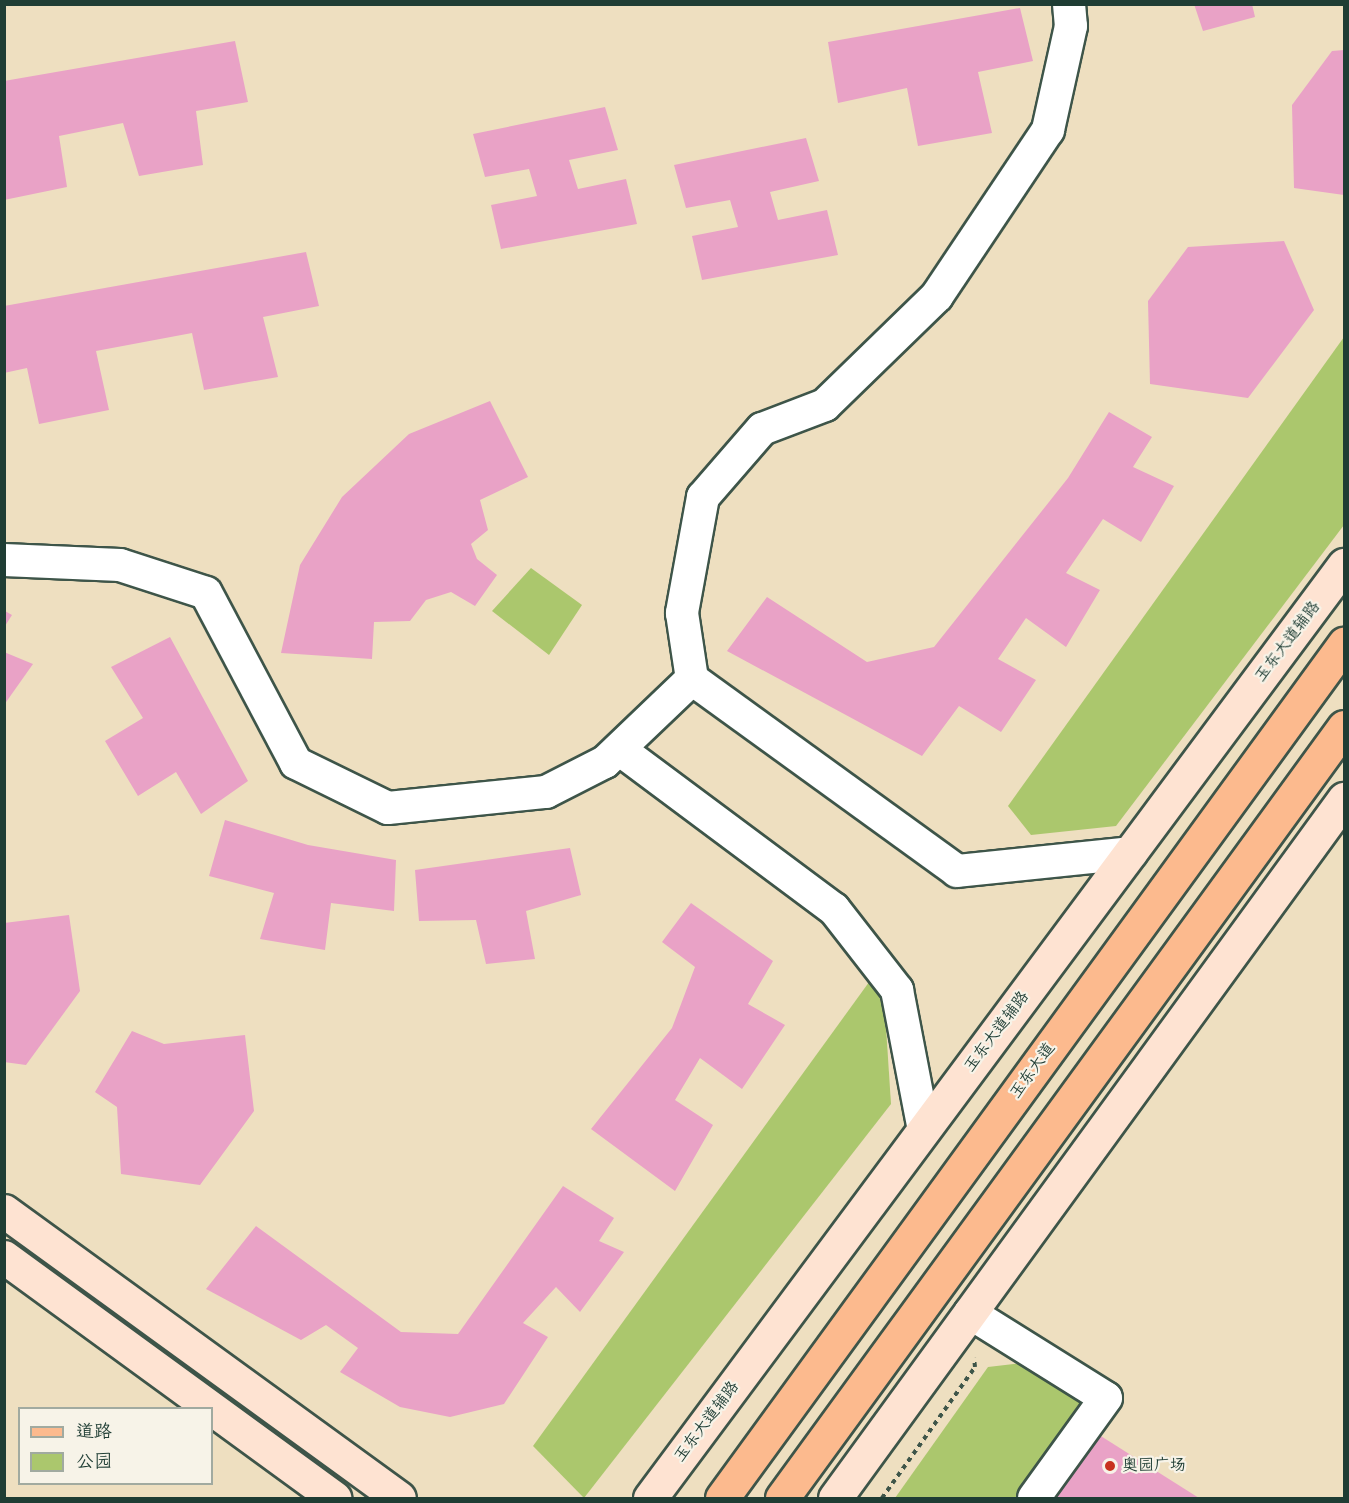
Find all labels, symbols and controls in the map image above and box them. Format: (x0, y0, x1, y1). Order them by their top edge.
street label: 玉东大道辅路 (1251, 598, 1325, 686)
street label: 玉东大道辅路 (960, 988, 1034, 1076)
street label: 玉东大道 (1006, 1039, 1060, 1103)
street label: 玉东大道辅路 (670, 1378, 744, 1466)
legend (18, 1407, 213, 1485)
text: 道路 (76, 1418, 112, 1447)
text: 公园 (76, 1448, 112, 1477)
place label: 奥园广场 (1122, 1456, 1186, 1476)
marker: 奥园广场 (1103, 1459, 1117, 1473)

